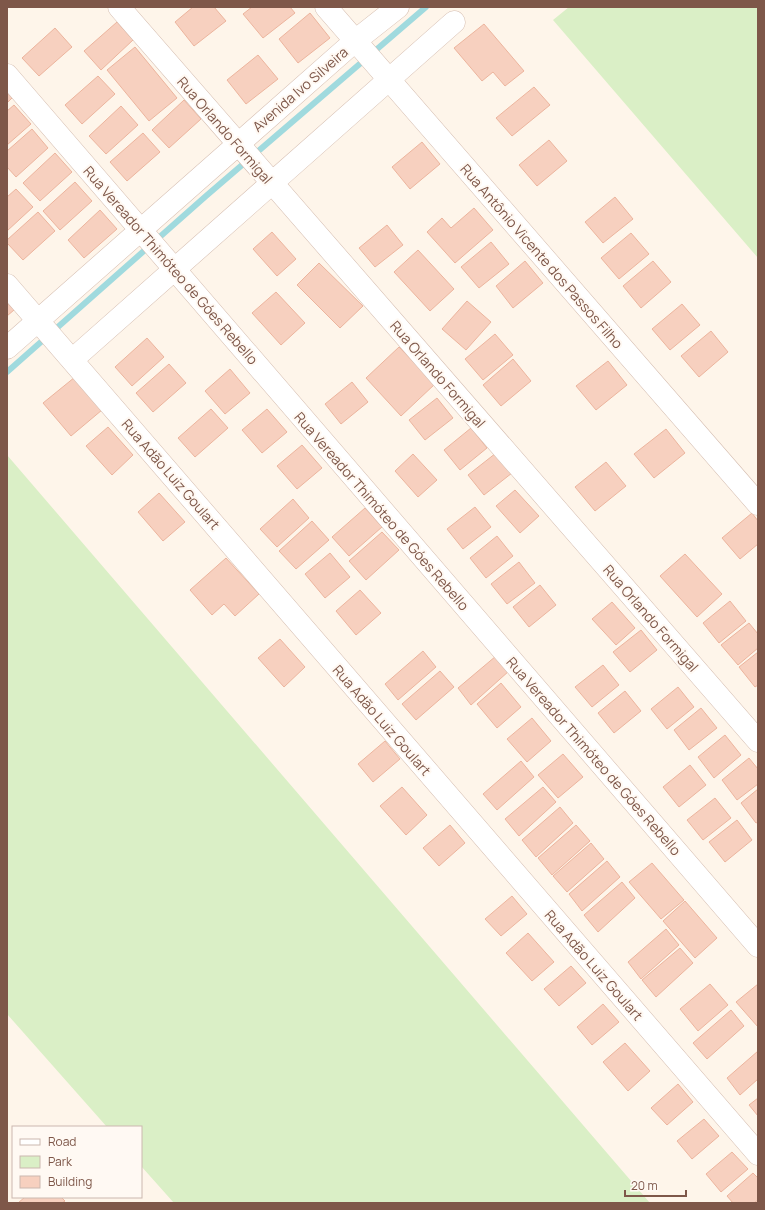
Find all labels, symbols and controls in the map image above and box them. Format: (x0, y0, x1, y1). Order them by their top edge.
street label: Avenida Ivo Silveira (248, 42, 352, 136)
street label: Rua Orlando Formigal (173, 72, 277, 188)
street label: Rua Antônio Vicente dos Passos Filho (457, 160, 627, 352)
street label: Rua Vereador Thimóteo de Góes Rebello (79, 162, 263, 368)
street label: Rua Orlando Formigal (386, 316, 490, 432)
street label: Rua Vereador Thimóteo de Góes Rebello (290, 408, 474, 614)
street label: Rua Adão Luiz Goulart (118, 415, 225, 534)
street label: Rua Orlando Formigal (599, 560, 703, 676)
street label: Rua Vereador Thimóteo de Góes Rebello (502, 653, 686, 859)
street label: Rua Adão Luiz Goulart (329, 661, 436, 780)
street label: Rua Adão Luiz Goulart (541, 906, 648, 1025)
legend (12, 1126, 142, 1198)
text: Road (48, 1133, 76, 1150)
text: Park (48, 1153, 73, 1170)
scale bar (625, 1172, 686, 1198)
text: Building (48, 1173, 92, 1190)
text: 20 m (631, 1177, 658, 1194)

